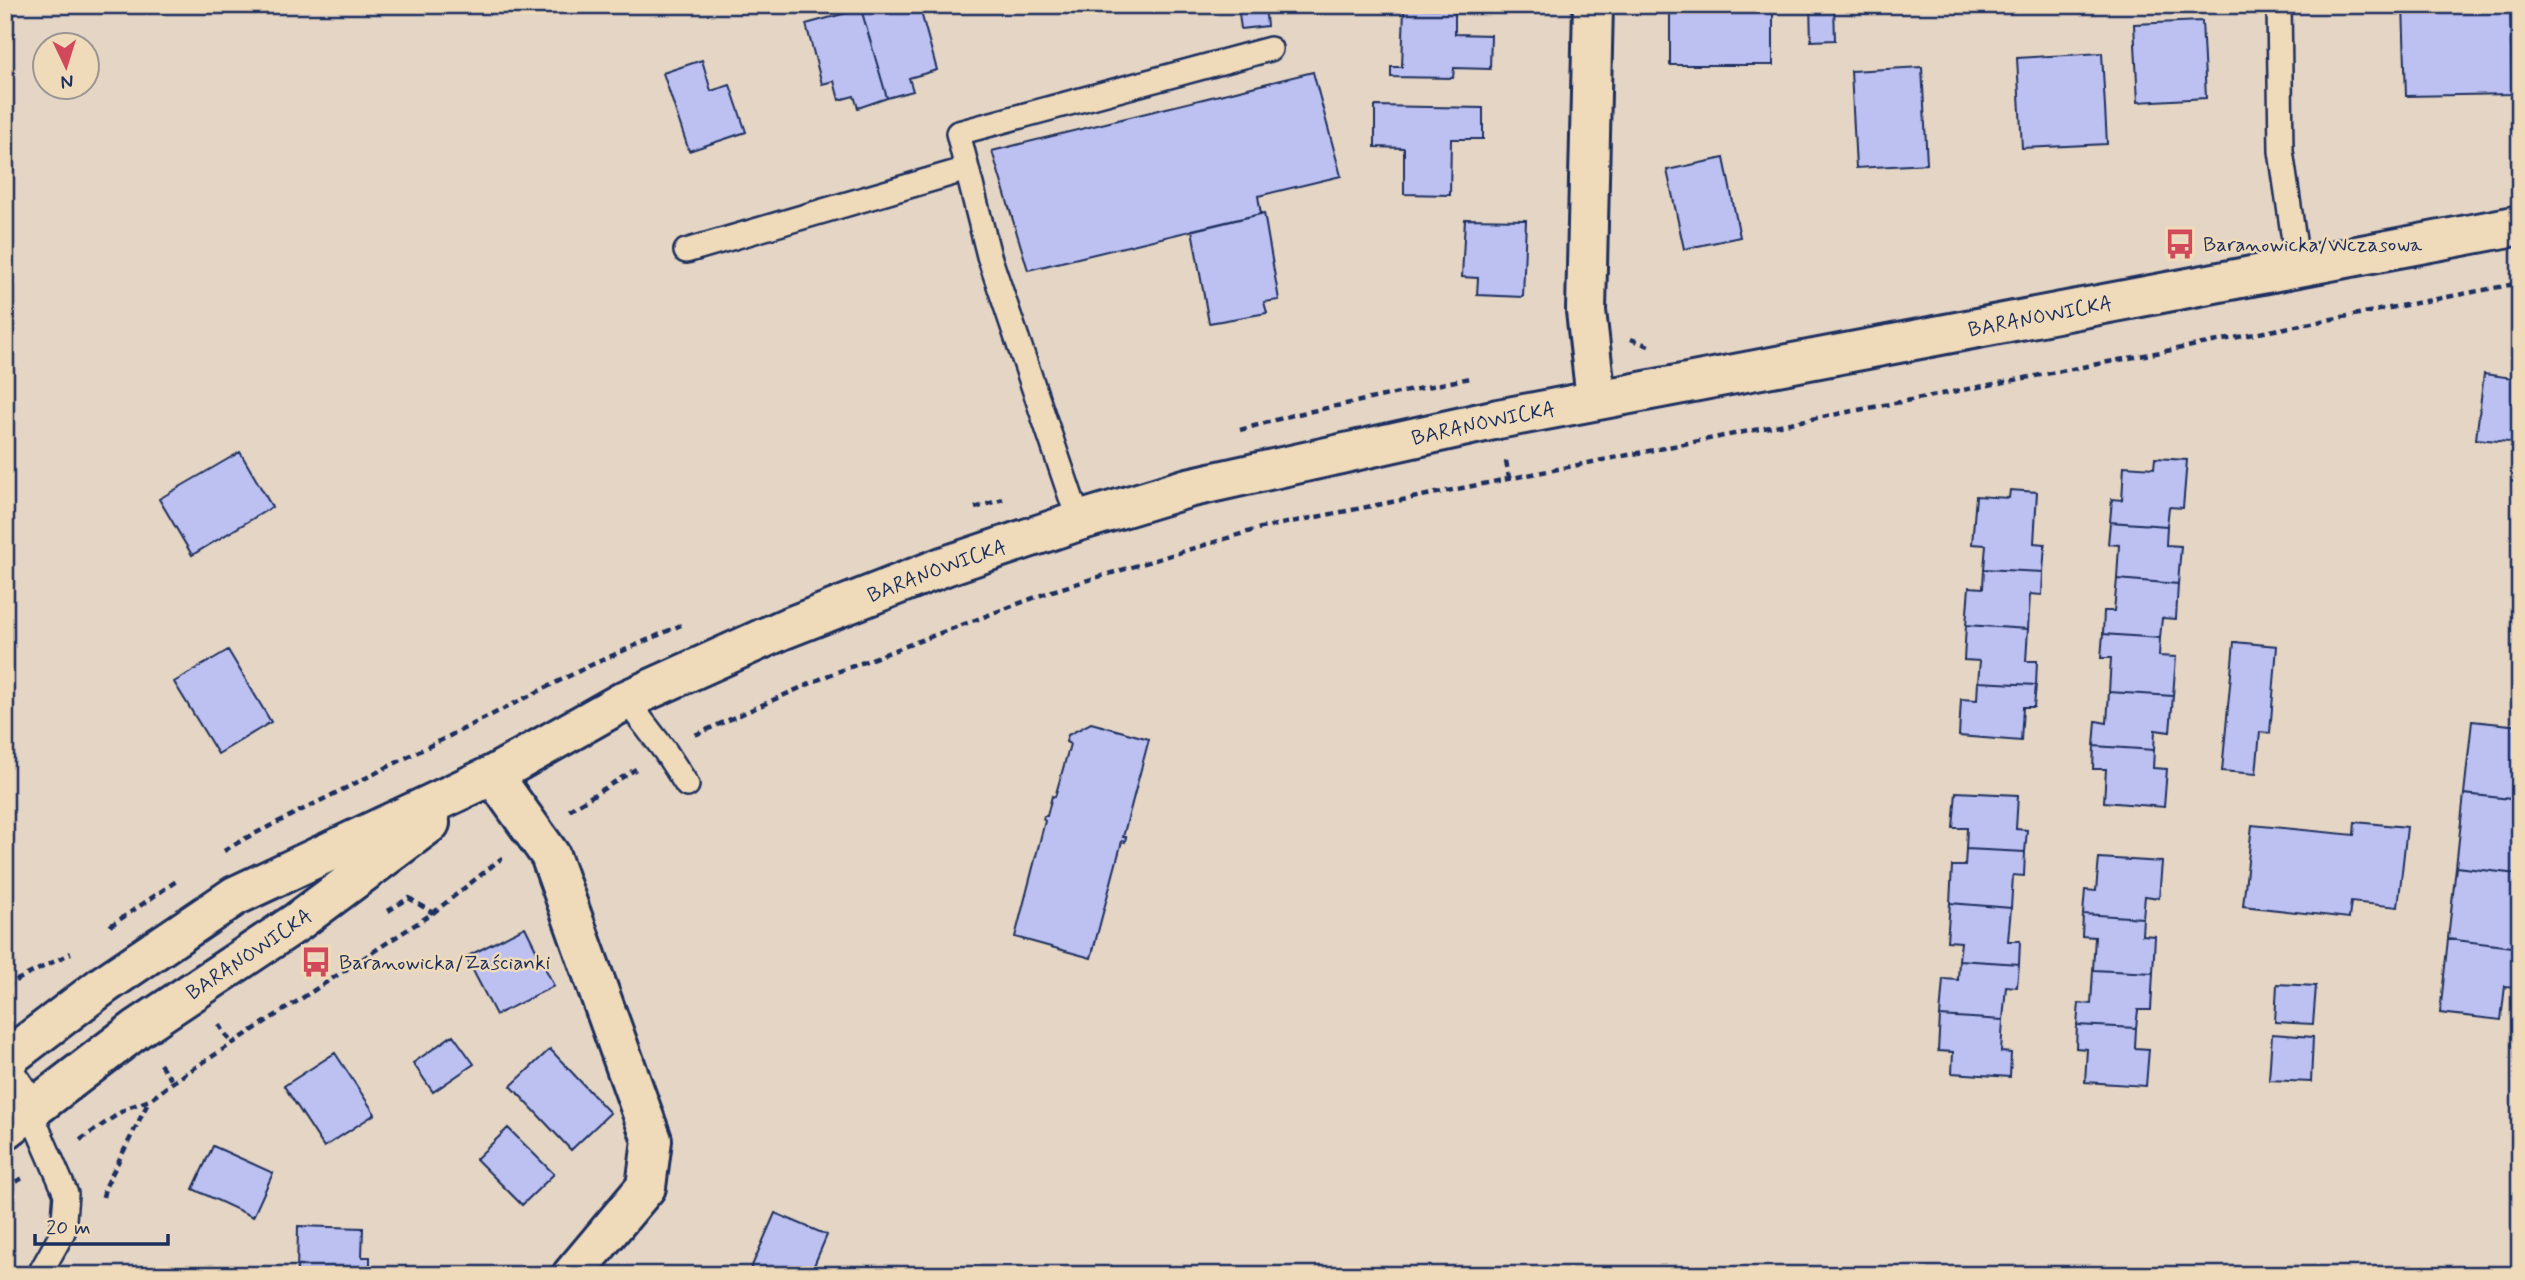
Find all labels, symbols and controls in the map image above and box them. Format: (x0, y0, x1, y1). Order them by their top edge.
north arrow (32, 32, 102, 102)
text: N (60, 69, 74, 94)
bus stop icon: Baranowicka/Wczasowa (2163, 227, 2197, 261)
place label: Baranowicka/Wczasowa (2203, 231, 2423, 259)
street label: BARANOWICKA (1966, 290, 2115, 344)
street label: BARANOWICKA (1409, 395, 1558, 453)
street label: BARANOWICKA (863, 533, 1010, 610)
street label: BARANOWICKA (181, 902, 318, 1007)
bus stop icon: Baranowicka/Zaścianki (299, 945, 333, 979)
place label: Baranowicka/Zaścianki (339, 949, 551, 977)
scale bar (35, 1203, 168, 1247)
text: 20 m (46, 1214, 91, 1242)

